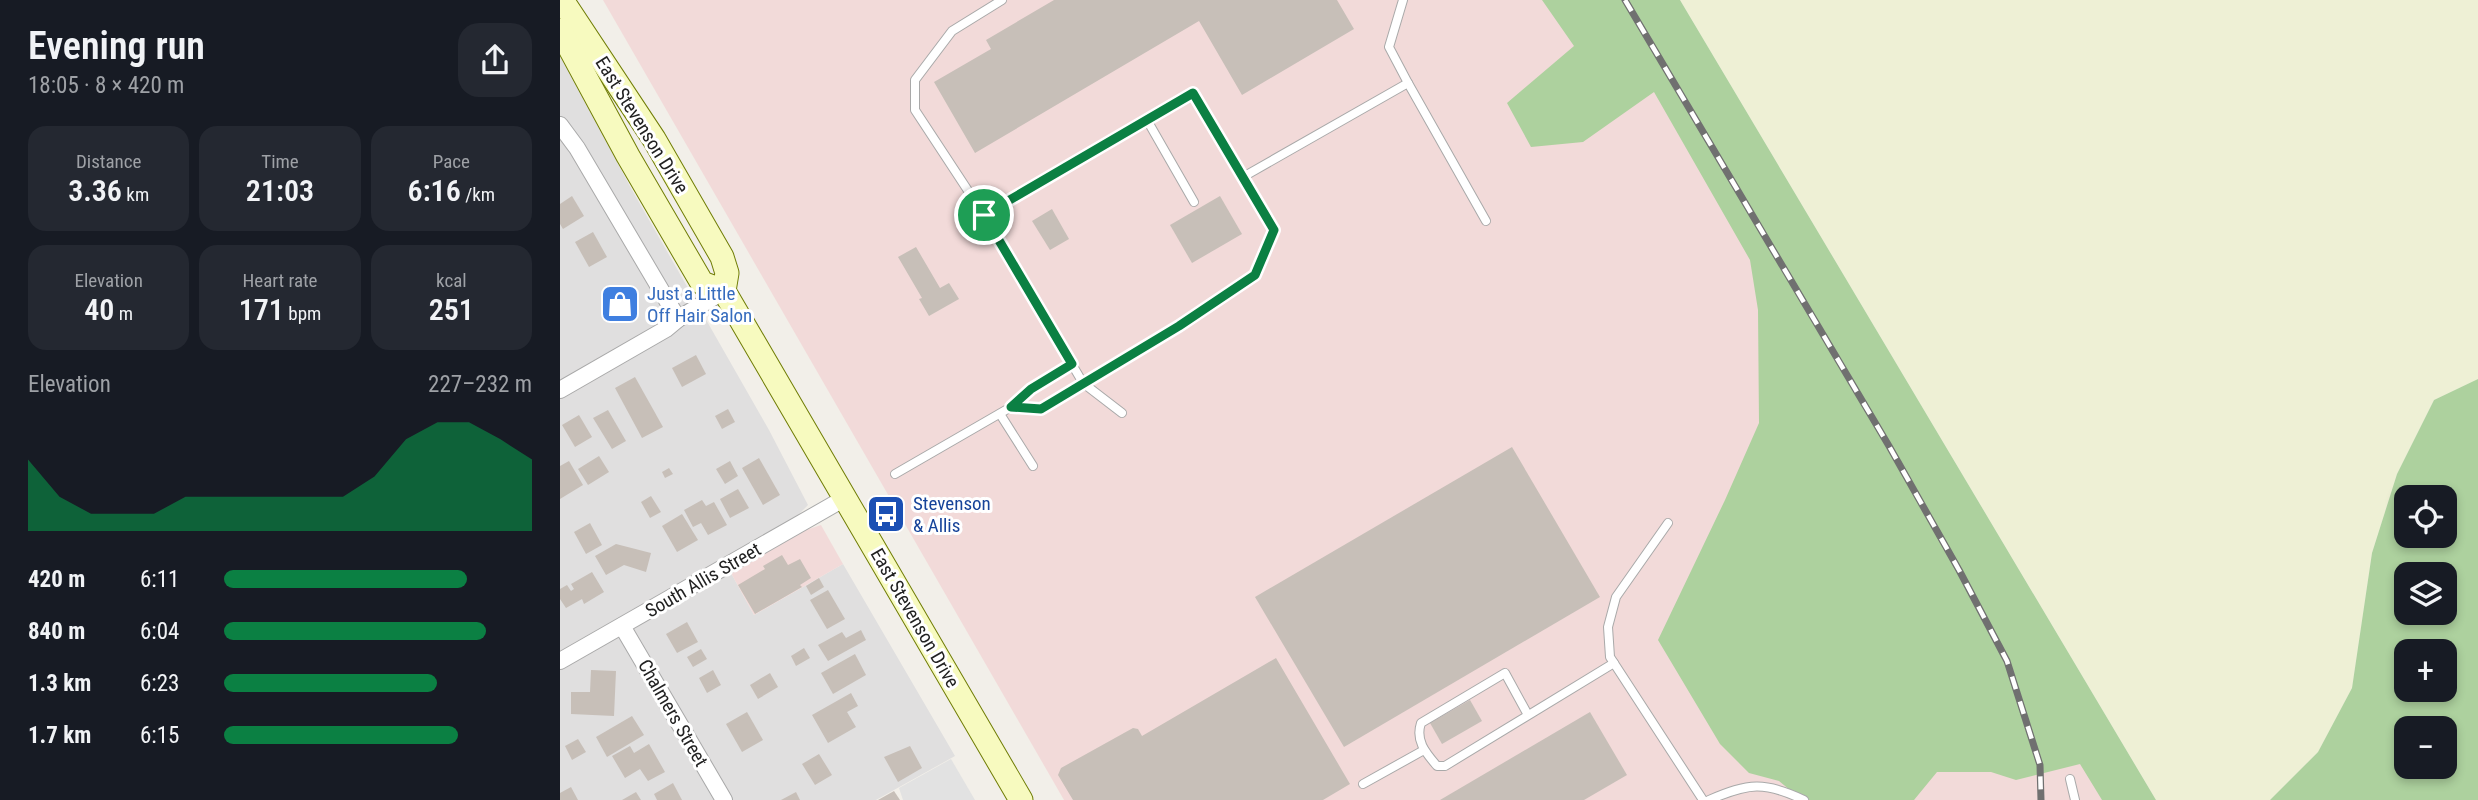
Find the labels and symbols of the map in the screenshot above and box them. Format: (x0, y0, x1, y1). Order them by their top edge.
street label: East Stevenson Drive (591, 52, 693, 198)
pin (954, 185, 1014, 245)
place label: Just a Little Off Hair Salon (647, 282, 752, 327)
shop icon: Just a Little Off Hair Salon (599, 283, 641, 325)
place label: Stevenson & Allis (913, 492, 991, 537)
bus stop icon: Stevenson & Allis (865, 493, 907, 535)
street label: South Allis Street (641, 538, 765, 622)
street label: East Stevenson Drive (866, 544, 964, 692)
street label: Chalmers Street (633, 655, 713, 771)

